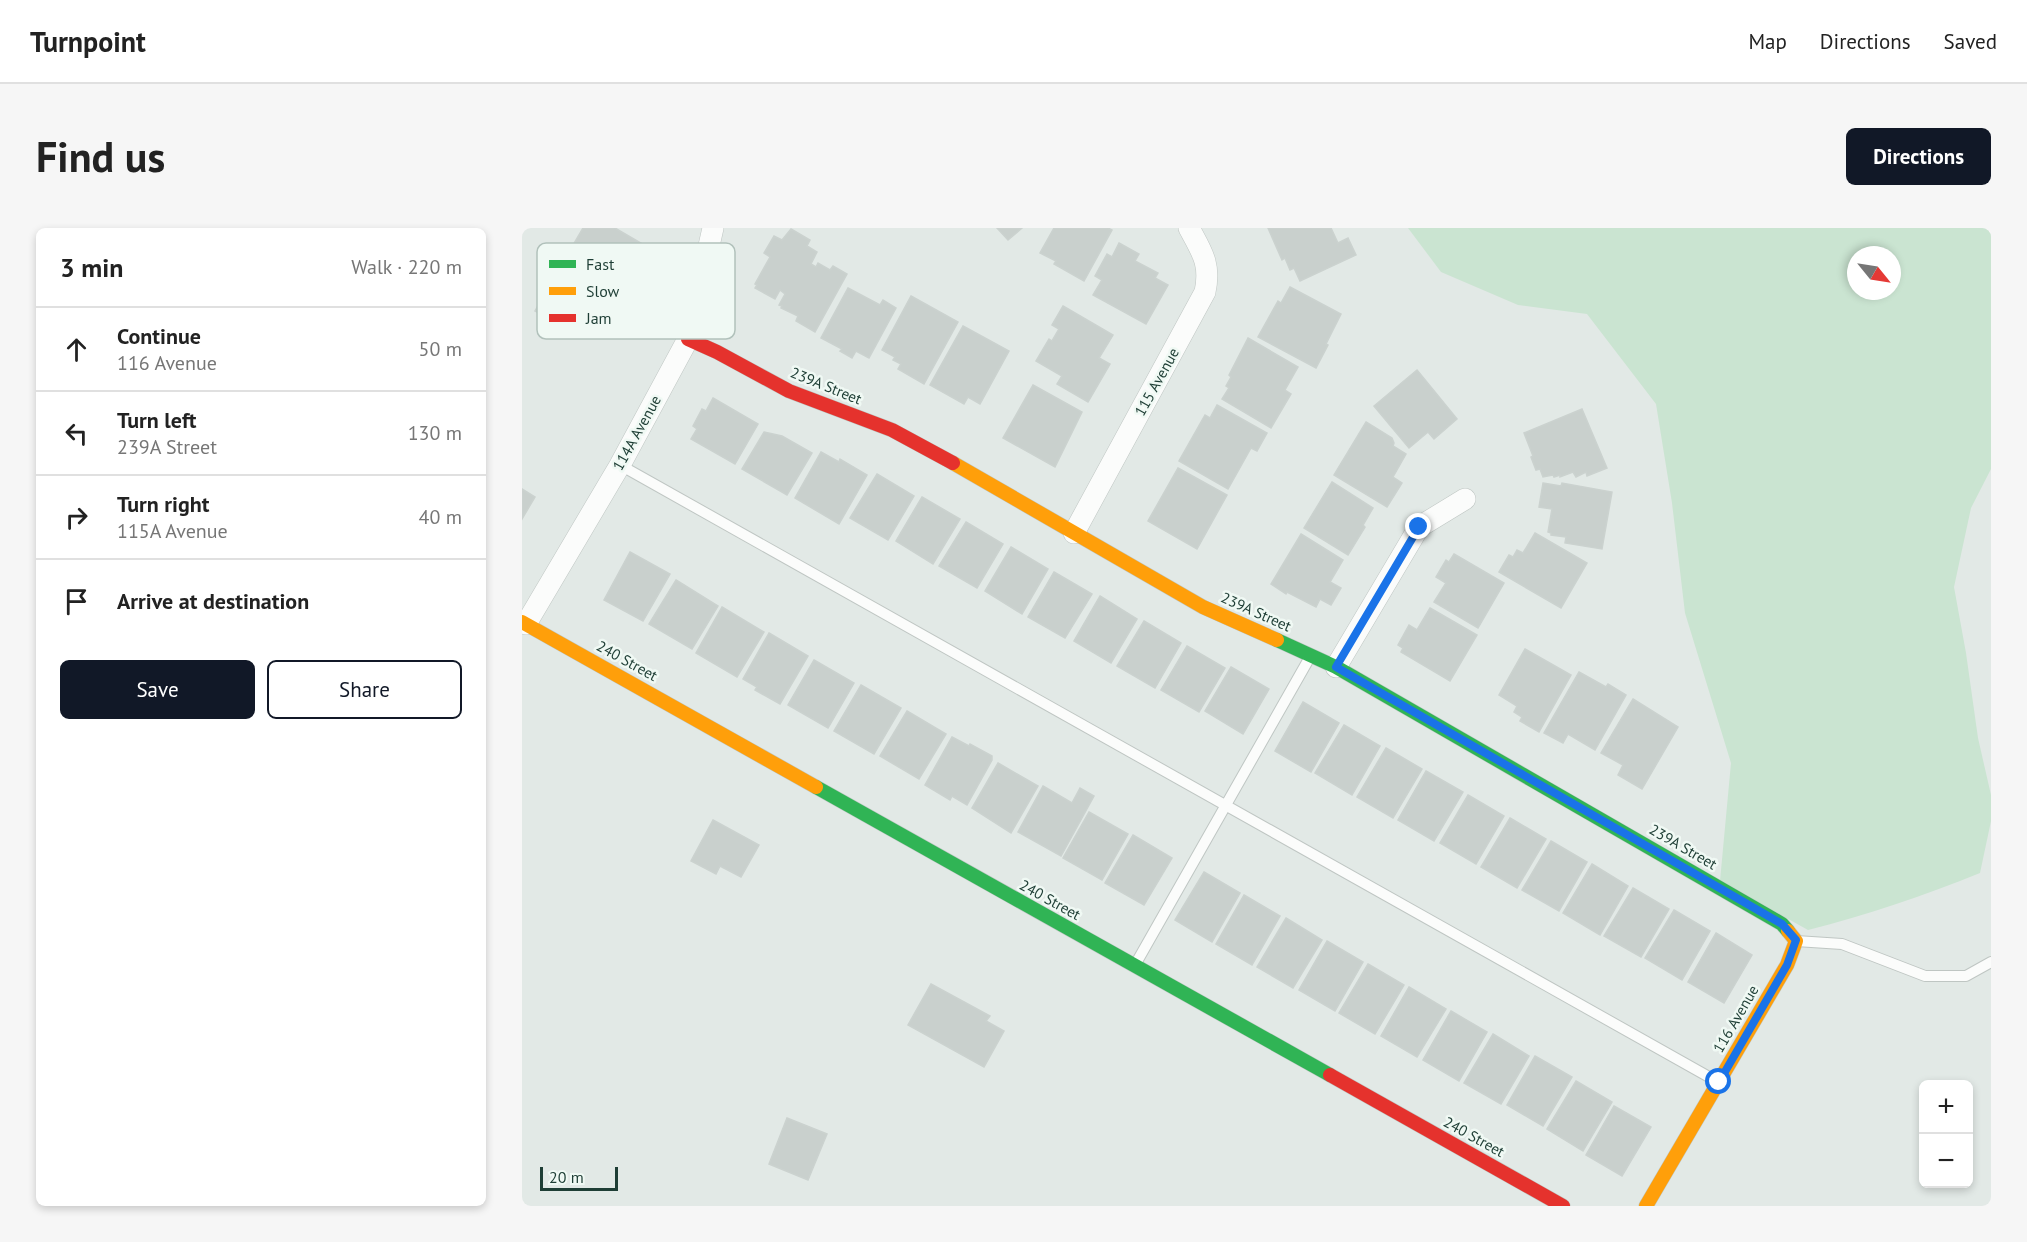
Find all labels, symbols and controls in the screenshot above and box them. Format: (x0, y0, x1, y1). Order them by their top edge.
text: Turnpoint (30, 23, 146, 60)
text: Map (1748, 28, 1787, 55)
text: Directions (1820, 28, 1911, 55)
text: Saved (1944, 28, 1997, 55)
button: Directions (1846, 128, 1991, 185)
text: Find us (36, 129, 165, 184)
legend (537, 243, 735, 339)
north arrow (1847, 246, 1901, 300)
text: 3 min (60, 251, 123, 284)
text: Walk · 220 m (351, 254, 462, 280)
text: Fast (586, 254, 615, 274)
text: Slow (586, 281, 620, 301)
text: Jam (585, 308, 612, 328)
text: Continue (117, 322, 201, 350)
icon: ahead (60, 333, 93, 366)
text: 50 m (419, 336, 462, 362)
street label: 115 Avenue (1130, 344, 1183, 419)
text: 116 Avenue (117, 350, 217, 376)
street label: 239A Street (788, 363, 865, 408)
street label: 114A Avenue (608, 392, 665, 474)
text: Turn left (117, 406, 197, 434)
icon: left (60, 417, 93, 450)
text: 130 m (408, 420, 462, 446)
text: 239A Street (117, 434, 217, 460)
text: Turn right (117, 490, 209, 518)
icon: right (60, 501, 93, 534)
text: 40 m (419, 504, 462, 530)
route end (1405, 513, 1431, 539)
text: 115A Avenue (117, 518, 228, 544)
icon: arrive (60, 585, 93, 618)
text: Arrive at destination (117, 587, 309, 615)
street label: 239A Street (1218, 588, 1294, 635)
street label: 240 Street (593, 636, 661, 685)
button: Save (60, 660, 255, 719)
button: Share (267, 660, 462, 719)
street label: 239A Street (1646, 820, 1720, 874)
street label: 240 Street (1016, 875, 1084, 924)
street label: 116 Avenue (1709, 982, 1763, 1056)
route start (1705, 1068, 1731, 1094)
map controls (1919, 1080, 1973, 1188)
button: + (1919, 1080, 1973, 1134)
street label: 240 Street (1440, 1112, 1508, 1161)
button: − (1919, 1134, 1973, 1188)
scale bar (540, 1164, 618, 1192)
text: 20 m (549, 1167, 584, 1187)

